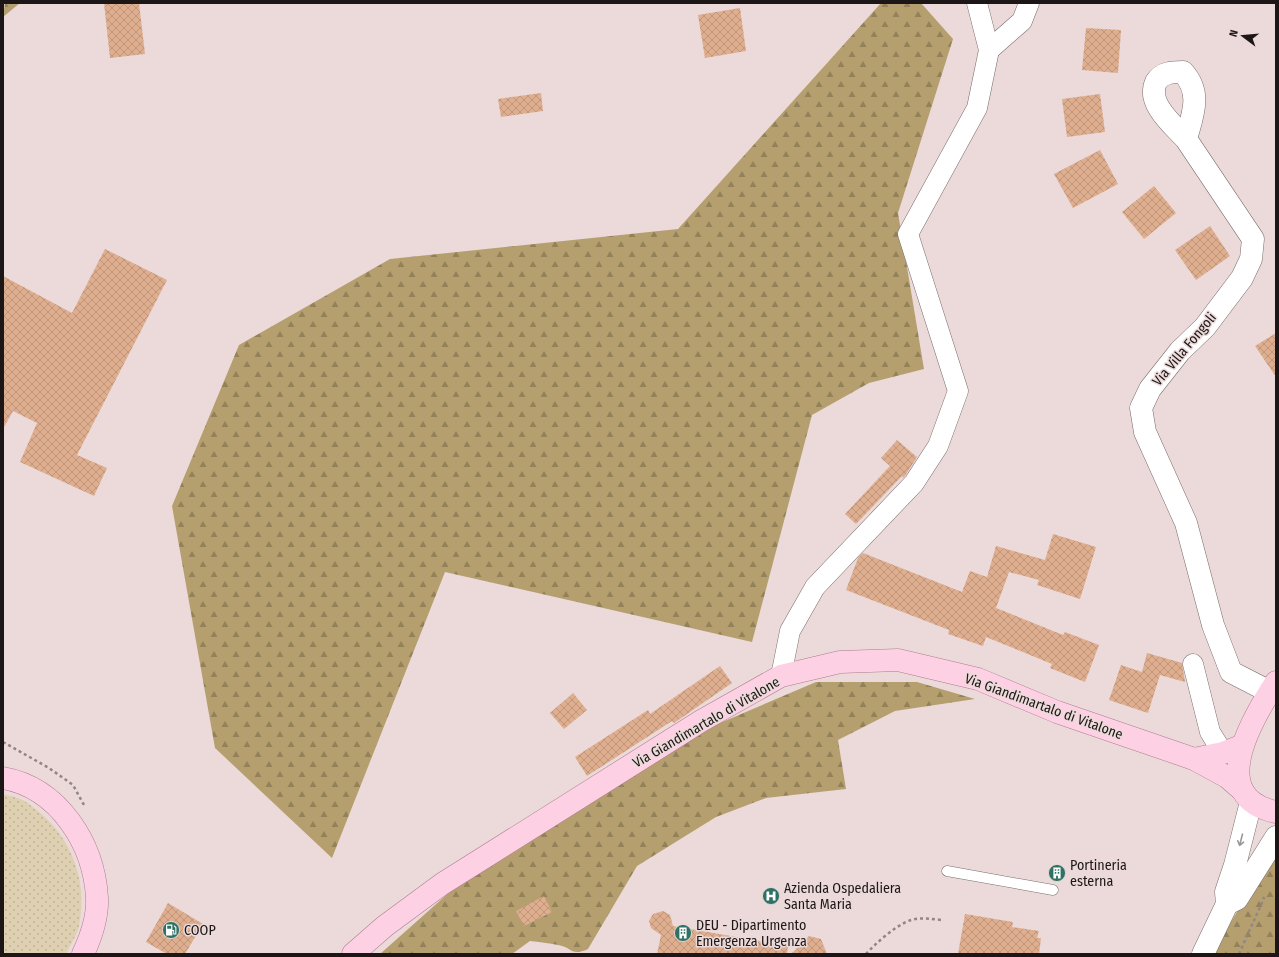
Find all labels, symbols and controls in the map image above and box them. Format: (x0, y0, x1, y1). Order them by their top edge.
north arrow (1223, 16, 1263, 56)
text: N (1227, 28, 1241, 38)
street label: Via Villa Fongoli (1149, 309, 1220, 389)
street label: Via Giandimartalo di Vitalone (962, 670, 1125, 743)
street label: Via Giandimartalo di Vitalone (630, 673, 783, 772)
one-way arrow (1237, 833, 1245, 846)
place label: Portineria esterna (1070, 857, 1127, 890)
building icon: Portineria esterna (1047, 863, 1067, 883)
place label: Azienda Ospedaliera Santa Maria (784, 880, 901, 913)
hospital icon: Azienda Ospedaliera Santa Maria (761, 886, 781, 906)
place label: DEU - Dipartimento Emergenza Urgenza (696, 917, 807, 950)
fuel station icon: COOP (161, 920, 181, 940)
place label: COOP (184, 922, 216, 939)
building icon: DEU - Dipartimento Emergenza Urgenza (673, 923, 693, 943)

